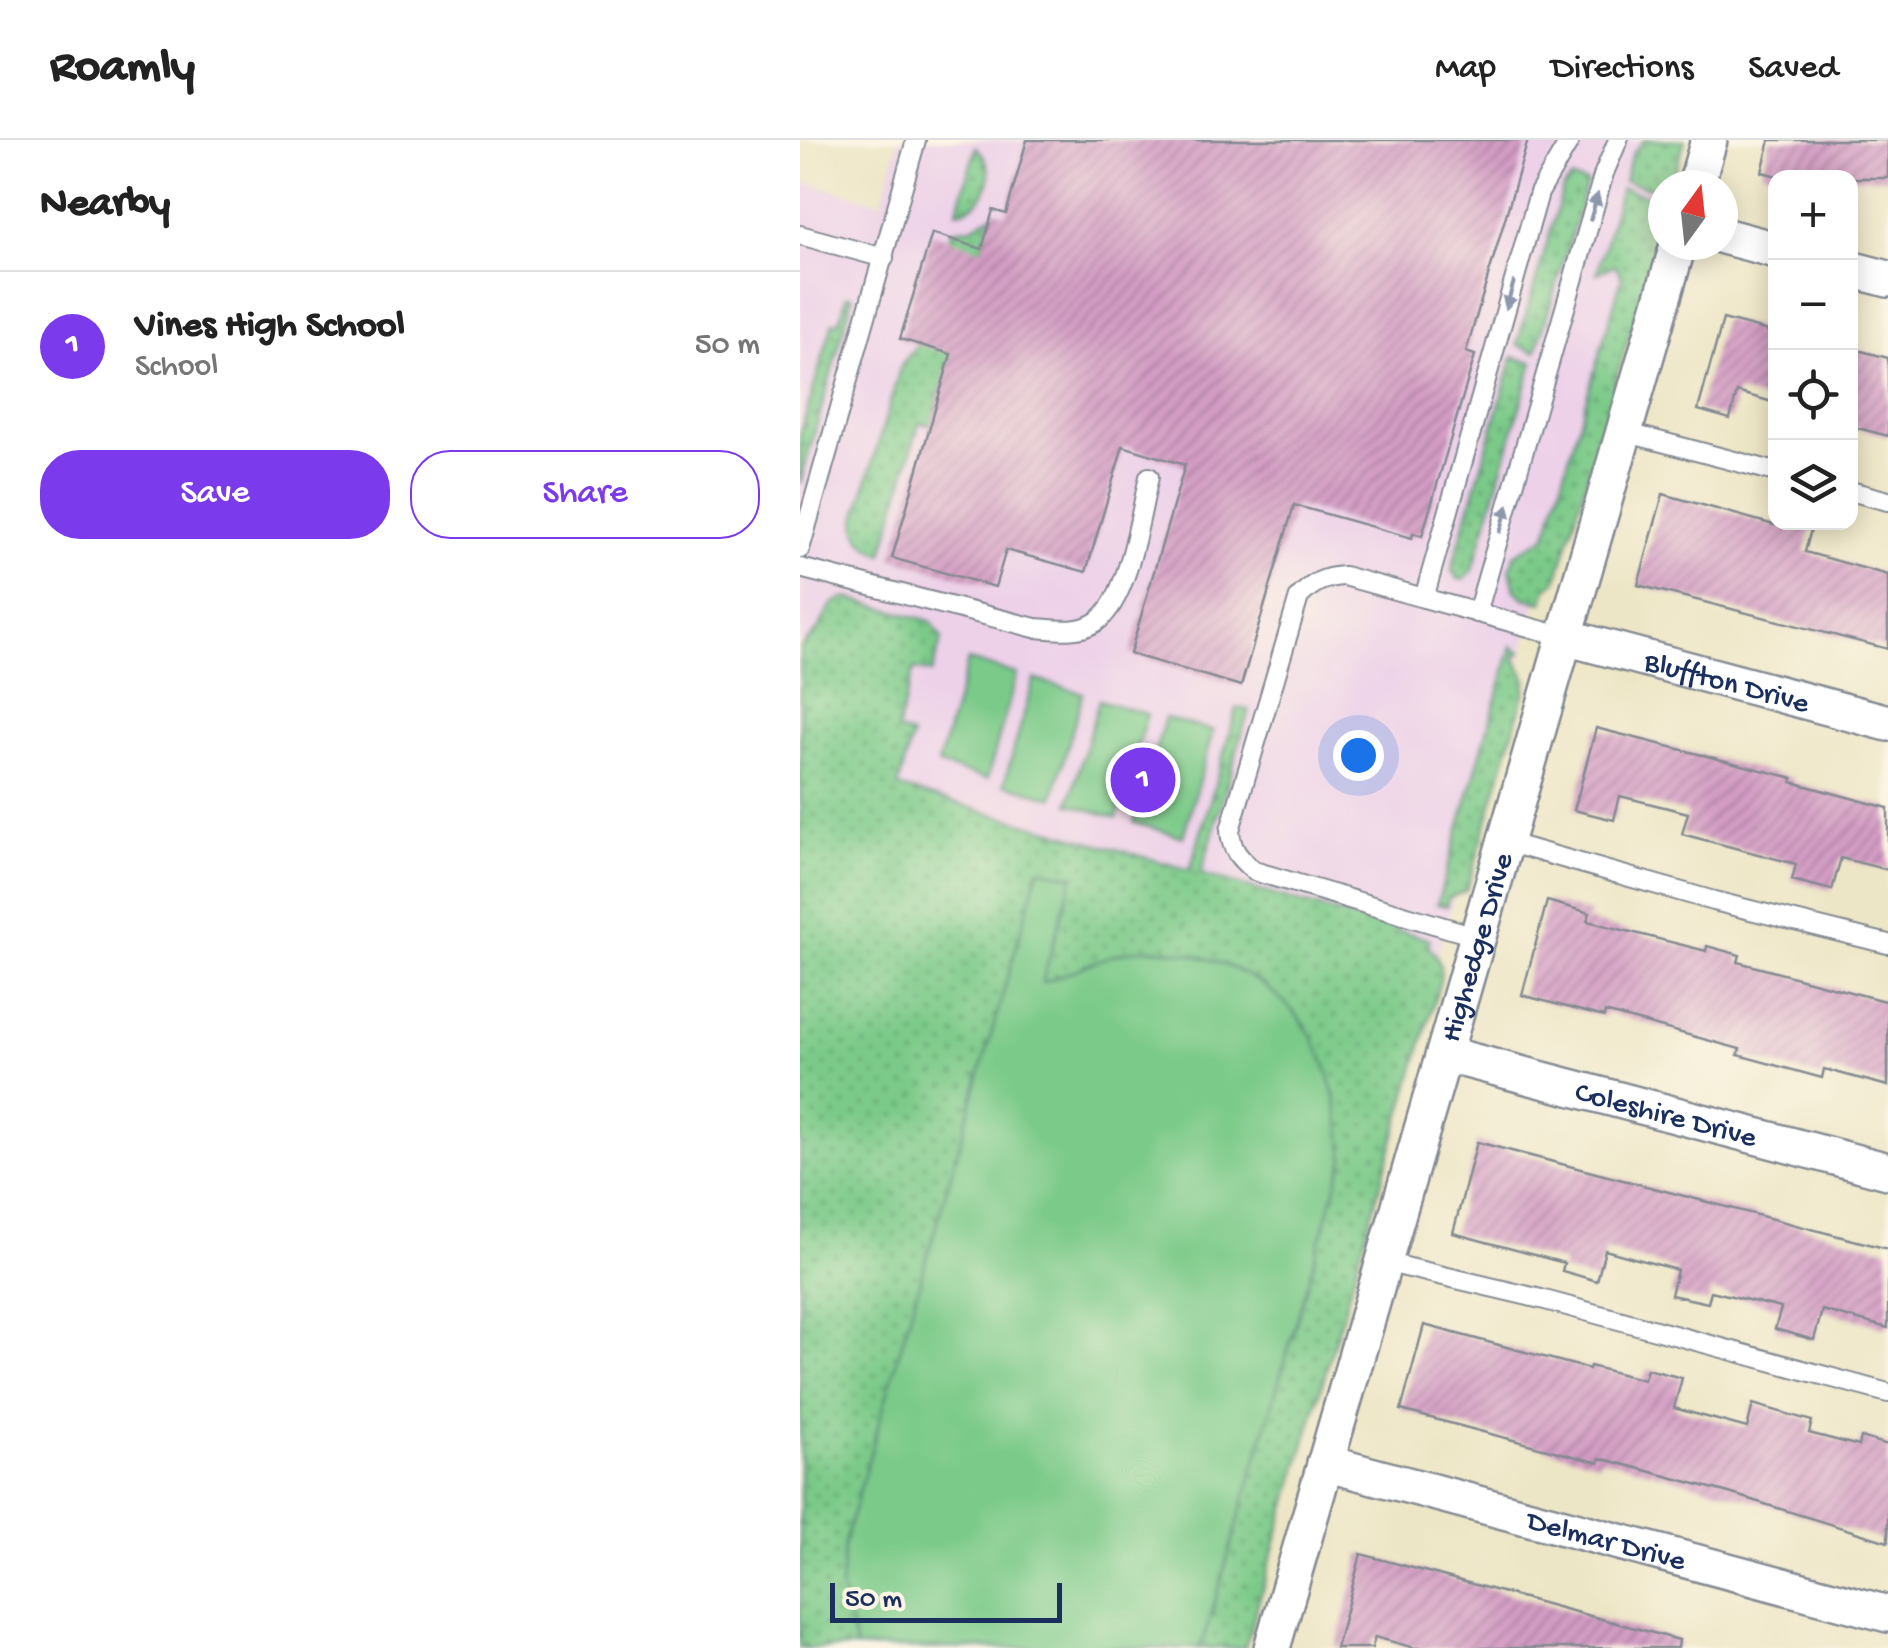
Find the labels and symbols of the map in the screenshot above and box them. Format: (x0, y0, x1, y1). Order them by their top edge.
north arrow (1648, 170, 1738, 260)
one-way arrow (1587, 191, 1602, 222)
one-way arrow (1502, 280, 1517, 311)
one-way arrow (1497, 503, 1512, 534)
street label: Bluffton Drive (1639, 646, 1813, 723)
your location (1333, 730, 1384, 781)
pin: 1 (1110, 742, 1176, 818)
street label: Highedge Drive (1435, 849, 1523, 1047)
street label: Coleshire Drive (1571, 1076, 1760, 1158)
street label: Delmar Drive (1521, 1504, 1690, 1581)
scale bar (830, 1578, 1062, 1622)

